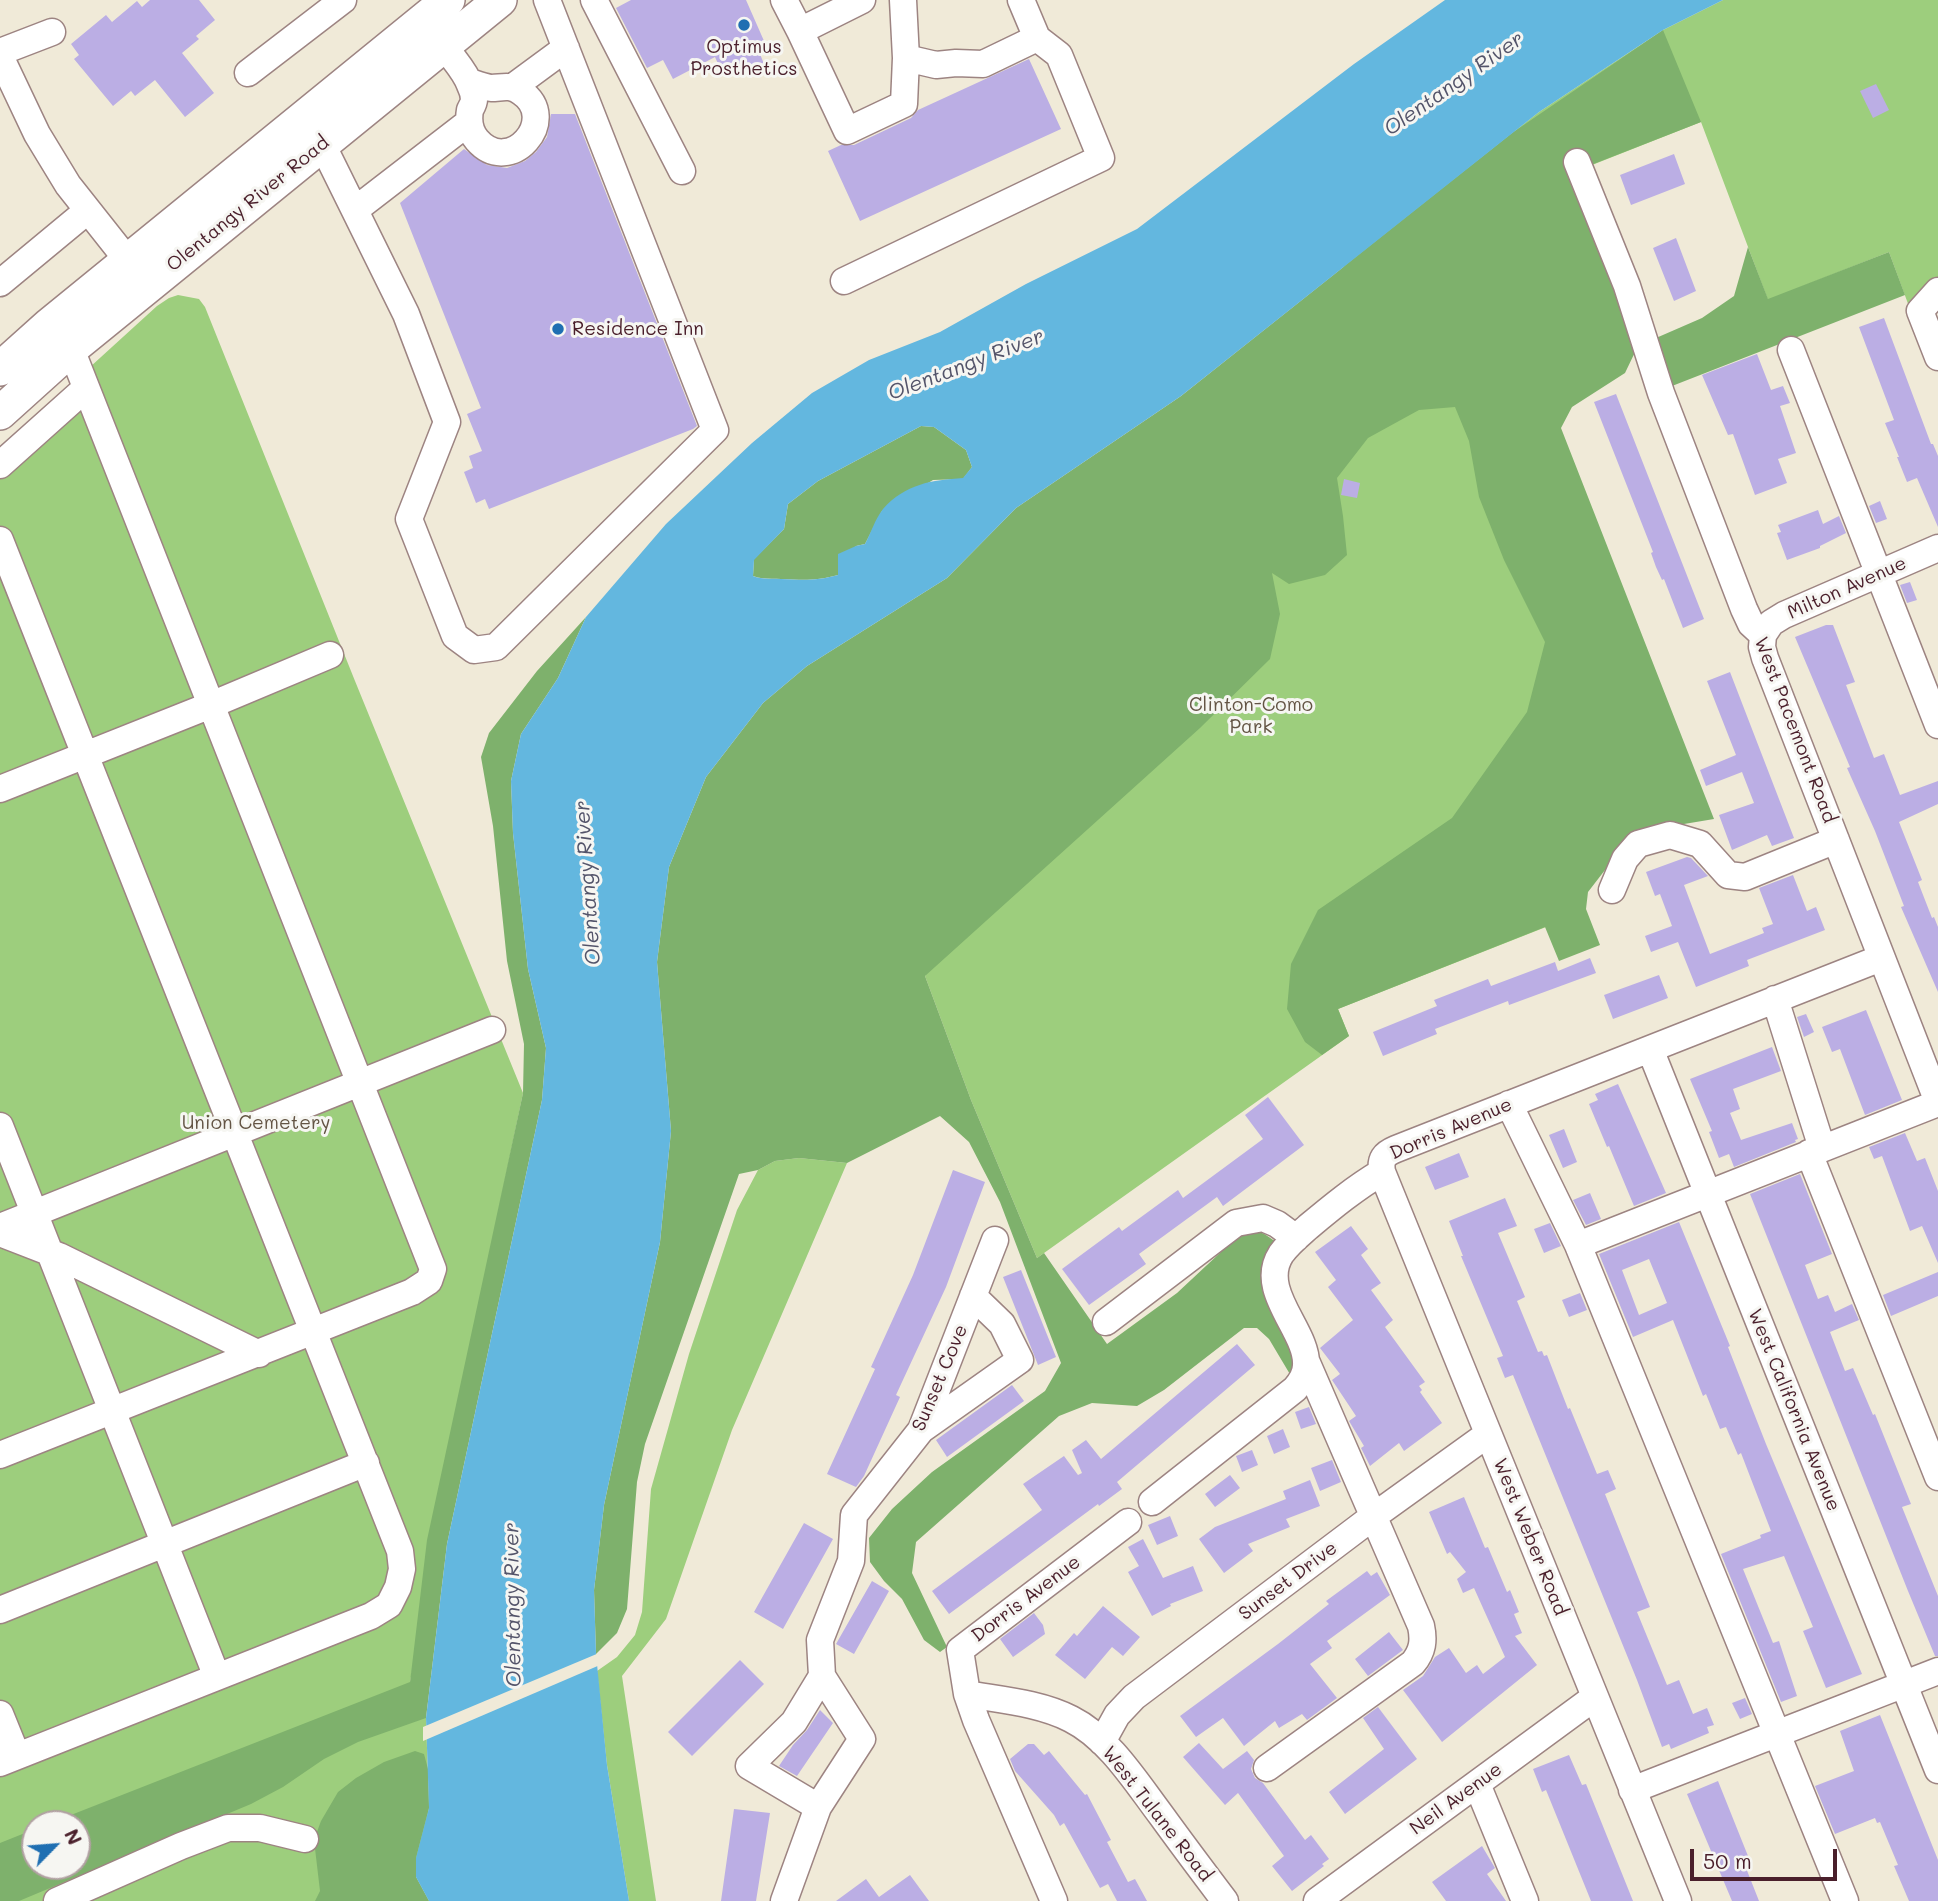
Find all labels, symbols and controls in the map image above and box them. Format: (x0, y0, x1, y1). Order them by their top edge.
marker: Optimus Prosthetics (736, 17, 752, 33)
water label: Olentangy River (1379, 26, 1529, 142)
place label: Optimus Prosthetics (690, 36, 798, 80)
street label: Olentangy River Road (162, 131, 334, 277)
place label: Residence Inn (572, 318, 704, 340)
marker: Residence Inn (550, 321, 566, 337)
water label: Olentangy River (885, 324, 1047, 406)
street label: Milton Avenue (1784, 552, 1910, 624)
street label: West Pacemont Road (1749, 634, 1841, 826)
park label: Clinton-Como Park (1189, 694, 1313, 738)
water label: Olentangy River (570, 800, 606, 966)
street label: Dorris Avenue (1387, 1093, 1515, 1165)
park label: Union Cemetery (182, 1112, 330, 1134)
street label: West California Avenue (1743, 1305, 1845, 1515)
street label: Sunset Cove (907, 1321, 973, 1435)
street label: West Weber Road (1488, 1455, 1572, 1619)
water label: Olentangy River (499, 1522, 527, 1688)
street label: Sunset Drive (1234, 1537, 1342, 1625)
street label: Dorris Avenue (967, 1551, 1085, 1647)
street label: West Tulane Road (1097, 1742, 1217, 1886)
street label: Neil Avenue (1406, 1758, 1506, 1840)
north arrow (21, 1810, 91, 1880)
text: N (59, 1825, 88, 1849)
scale bar (1693, 1834, 1840, 1878)
text: 50 m (1703, 1847, 1752, 1874)

